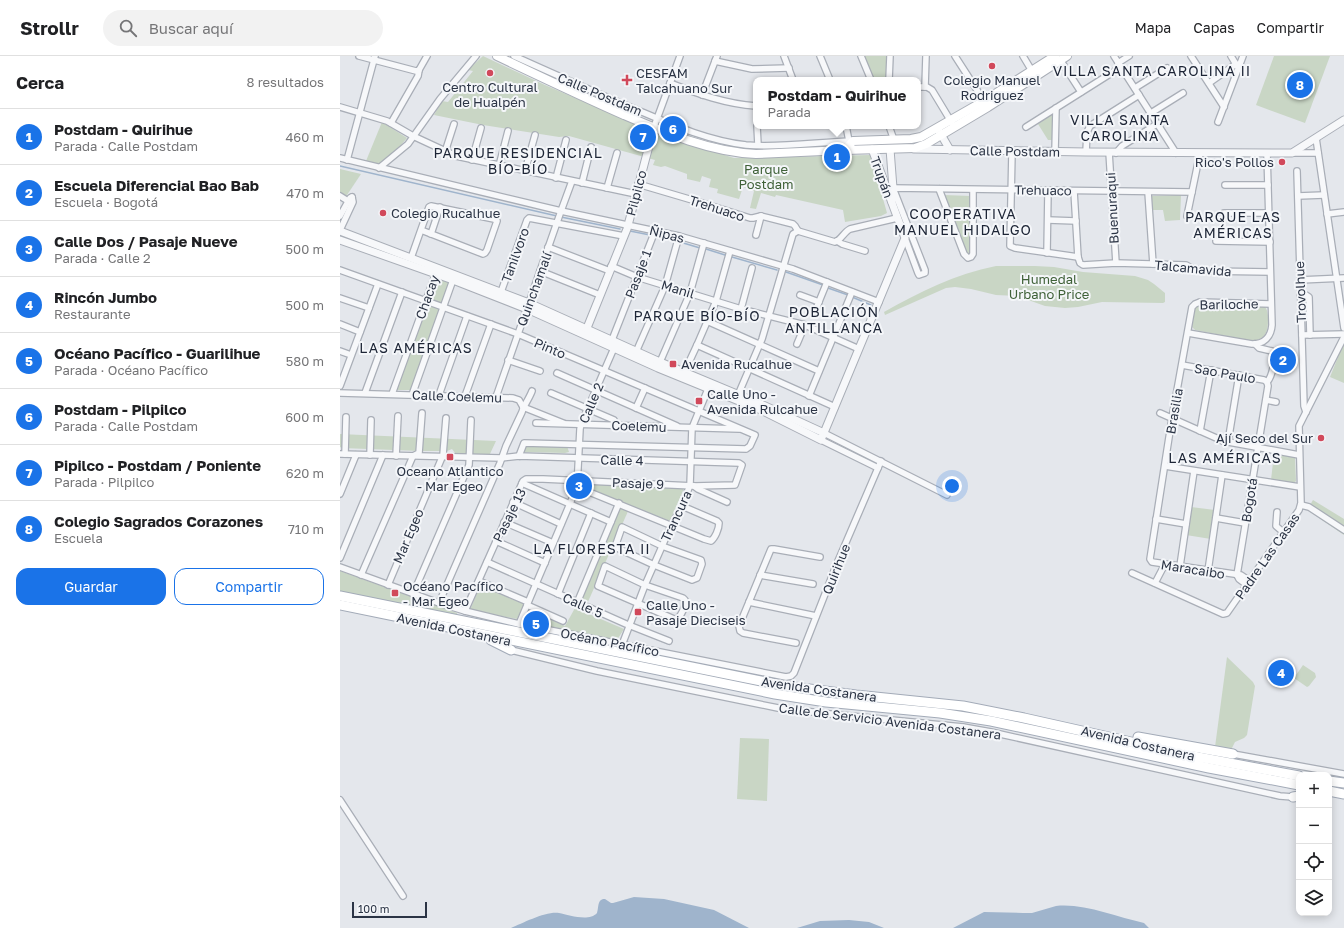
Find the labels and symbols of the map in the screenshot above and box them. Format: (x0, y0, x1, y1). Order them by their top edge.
marker: Colegio Manuel Rodriguez (987, 61, 997, 71)
district label: VILLA SANTA CAROLINA II (1053, 62, 1251, 79)
place label: CESFAM Talcahuano Sur (636, 65, 732, 96)
marker: Centro Cultural de Hualpén (485, 68, 495, 78)
street label: Calle Postdam (555, 69, 645, 119)
pin: 8 (1287, 70, 1313, 100)
place label: Colegio Manuel Rodriguez (944, 72, 1040, 103)
marker: CESFAM Talcahuano Sur (621, 74, 633, 86)
place label: Centro Cultural de Hualpén (442, 79, 538, 110)
district label: VILLA SANTA CAROLINA (1070, 111, 1170, 144)
pin: 6 (660, 114, 686, 144)
pin: 7 (630, 122, 656, 152)
pin: 1 (824, 142, 850, 172)
street label: Calle Postdam (970, 142, 1060, 160)
district label: PARQUE RESIDENCIAL BÍO-BÍO (433, 144, 603, 177)
street label: Trupán (867, 154, 897, 200)
place label: Rico's Pollos (1195, 154, 1274, 170)
marker: Rico's Pollos (1277, 157, 1287, 167)
park label: Parque Postdam (738, 161, 794, 192)
street label: Pilpilco (622, 168, 650, 218)
street label: Buenuraqui (1102, 172, 1122, 244)
street label: Trehuaco (1014, 181, 1072, 199)
street label: Trehuaco (687, 192, 747, 225)
place label: Colegio Rucalhue (391, 205, 500, 221)
district label: COOPERATIVA MANUEL HIDALGO (894, 205, 1032, 238)
marker: Colegio Rucalhue (378, 208, 388, 218)
district label: PARQUE LAS AMÉRICAS (1185, 208, 1281, 241)
street label: Ñipas (648, 222, 686, 246)
street label: Tanilvoro (498, 225, 532, 285)
street label: Quinchamalí (513, 248, 555, 328)
street label: Pasaje 1 (621, 248, 655, 300)
street label: Talcamavida (1154, 257, 1232, 279)
street label: Trovolhue (1291, 261, 1309, 323)
park label: Humedal Urbano Price (1009, 271, 1089, 302)
street label: Chacay (412, 272, 443, 321)
street label: Manil (659, 276, 697, 302)
street label: Bariloche (1199, 295, 1259, 313)
district label: POBLACIÓN ANTILLANCA (785, 303, 883, 336)
district label: PARQUE BÍO-BÍO (633, 307, 761, 324)
street label: Pinto (532, 334, 568, 362)
district label: LAS AMÉRICAS (359, 339, 473, 356)
pin: 2 (1270, 345, 1296, 375)
place label: Avenida Rucalhue (681, 356, 792, 372)
marker: Avenida Rucalhue (668, 359, 678, 369)
street label: Sao Paulo (1193, 360, 1257, 386)
street label: Calle 2 (575, 380, 607, 426)
street label: Calle Coelemu (412, 386, 502, 406)
place label: Calle Uno - Avenida Rulcahue (707, 386, 818, 417)
street label: Brasilia (1162, 387, 1186, 435)
marker: Calle Uno - Avenida Rulcahue (694, 396, 704, 406)
street label: Coelemu (611, 417, 667, 435)
place label: Ají Seco del Sur (1216, 430, 1313, 446)
marker: Ají Seco del Sur (1316, 433, 1326, 443)
district label: LAS AMÉRICAS (1168, 449, 1282, 466)
marker: Oceano Atlantico - Mar Egeo (445, 452, 455, 462)
street label: Calle 4 (600, 452, 644, 468)
place label: Oceano Atlantico - Mar Egeo (397, 463, 504, 494)
pin: 3 (566, 471, 592, 501)
street label: Pasaje 9 (612, 474, 664, 492)
your location (942, 476, 962, 496)
street label: Bogotá (1238, 477, 1260, 523)
street label: Pasaje 13 (489, 485, 529, 545)
street label: Trancura (657, 488, 695, 544)
street label: Mar Egeo (389, 506, 427, 566)
street label: Padre Las Casas (1231, 510, 1303, 602)
district label: LA FLORESTA II (533, 540, 651, 557)
street label: Quirihue (819, 541, 853, 597)
street label: Maracaibo (1160, 556, 1226, 582)
place label: Océano Pacífico - Mar Egeo (403, 578, 504, 609)
marker: Océano Pacífico - Mar Egeo (390, 588, 400, 598)
street label: Calle 5 (560, 589, 606, 621)
place label: Calle Uno - Pasaje Dieciseis (646, 597, 746, 628)
marker: Calle Uno - Pasaje Dieciseis (633, 607, 643, 617)
street label: Avenida Costanera (395, 609, 513, 649)
pin: 5 (523, 609, 549, 639)
street label: Océano Pacífico (559, 625, 661, 659)
pin: 4 (1268, 658, 1294, 688)
street label: Avenida Costanera (760, 673, 878, 705)
street label: Calle de Servicio Avenida Costanera (778, 699, 1002, 743)
street label: Avenida Costanera (1079, 722, 1197, 764)
scale bar (352, 900, 427, 919)

